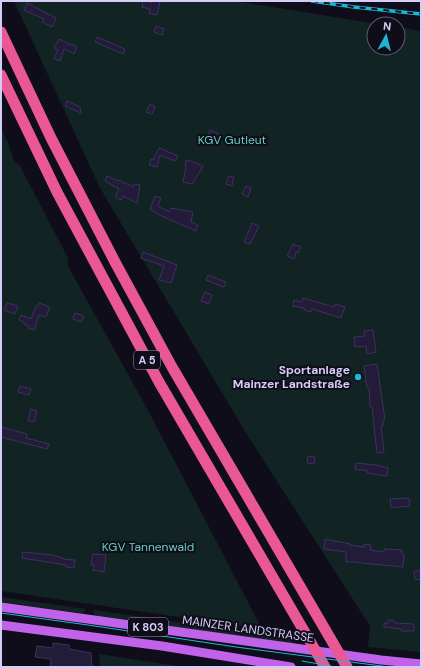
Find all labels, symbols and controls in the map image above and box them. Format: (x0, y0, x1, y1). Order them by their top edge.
north arrow (366, 16, 406, 56)
text: N (382, 19, 392, 34)
park label: KGV Gutleut (198, 132, 267, 148)
road number: A 5 (134, 351, 160, 369)
place label: Sportanlage Mainzer Landstraße (233, 362, 350, 392)
marker: Sportanlage Mainzer Landstraße (353, 372, 363, 382)
park label: KGV Tannenwald (102, 539, 194, 555)
street label: MAINZER LANDSTRASSE (181, 612, 315, 646)
road number: K 803 (128, 618, 168, 636)

